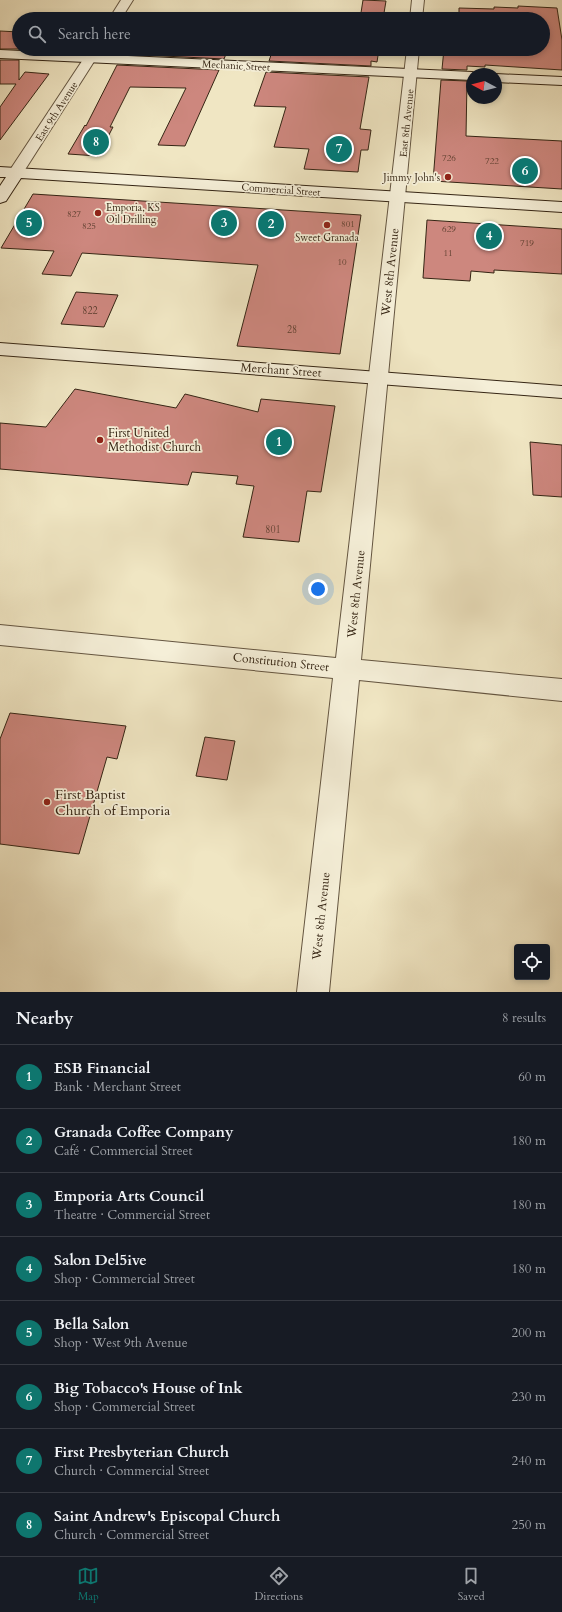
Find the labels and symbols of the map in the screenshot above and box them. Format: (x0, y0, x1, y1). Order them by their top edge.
street label: Mechanic Street (202, 57, 271, 75)
north arrow (466, 68, 502, 104)
street label: East 9th Avenue (32, 79, 82, 144)
street label: East 8th Avenue (396, 88, 418, 158)
pin: 8 (83, 127, 109, 157)
pin: 7 (326, 134, 352, 164)
house number: 726 (442, 152, 456, 164)
house number: 722 (485, 155, 499, 167)
pin: 6 (512, 156, 538, 186)
place label: Jimmy John's (381, 171, 440, 185)
marker: Jimmy John's (443, 172, 453, 182)
street label: Commercial Street (241, 180, 322, 200)
place label: Emporia, KS Oil Drilling (106, 201, 160, 227)
pin: 5 (16, 208, 42, 238)
house number: 827 (67, 208, 81, 220)
marker: Emporia, KS Oil Drilling (93, 208, 103, 218)
pin: 3 (211, 208, 237, 238)
pin: 2 (258, 209, 284, 239)
house number: 801 (341, 218, 355, 230)
house number: 825 (82, 220, 96, 232)
marker: Sweet Granada (322, 220, 332, 230)
pin: 4 (476, 221, 502, 251)
house number: 629 (442, 223, 456, 235)
street label: West 8th Avenue (377, 227, 403, 318)
place label: Sweet Granada (295, 231, 359, 245)
house number: 719 (520, 237, 534, 249)
house number: 11 (443, 247, 453, 259)
house number: 10 (337, 256, 347, 268)
house number: 822 (82, 304, 98, 318)
house number: 28 (287, 323, 297, 337)
street label: Merchant Street (240, 359, 322, 381)
place label: First United Methodist Church (108, 425, 202, 455)
pin: 1 (266, 427, 292, 457)
marker: First United Methodist Church (95, 435, 105, 445)
house number: 801 (265, 523, 281, 537)
street label: West 8th Avenue (343, 549, 369, 640)
your location (308, 579, 328, 599)
street label: Constitution Street (232, 649, 330, 675)
place label: First Baptist Church of Emporia (55, 785, 170, 820)
marker: First Baptist Church of Emporia (42, 797, 52, 807)
street label: West 8th Avenue (308, 871, 334, 962)

